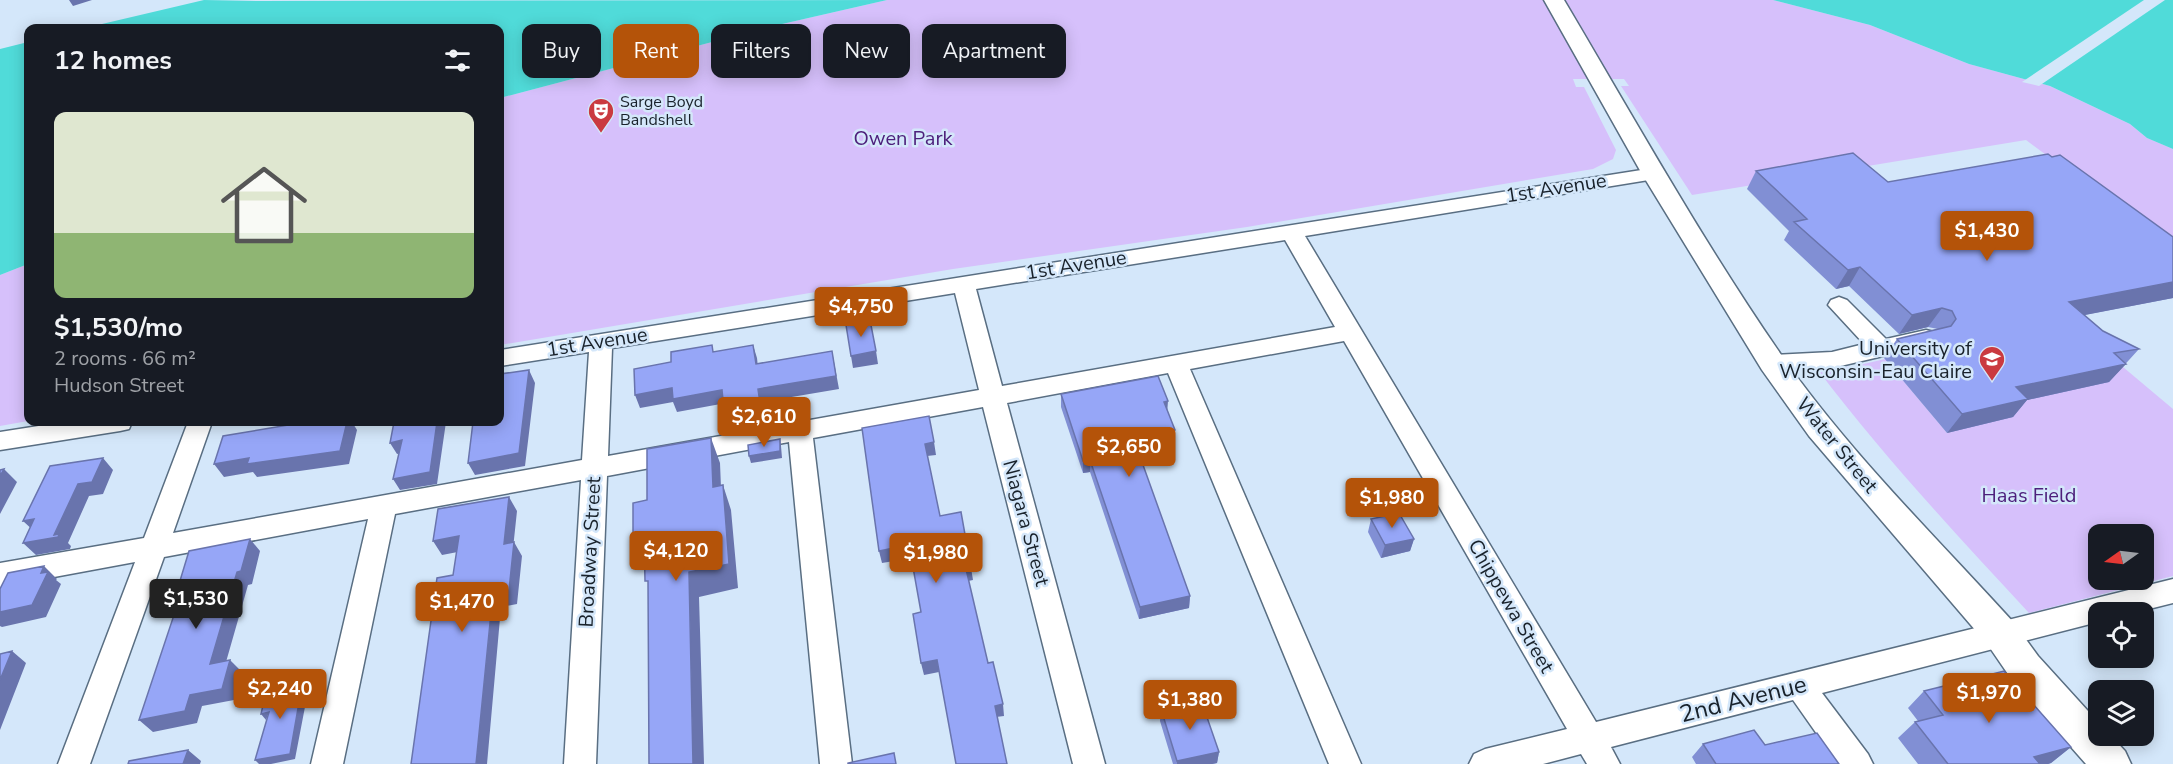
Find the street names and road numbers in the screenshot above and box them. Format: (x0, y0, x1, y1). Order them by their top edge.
street label: 1st Avenue (1504, 167, 1608, 209)
street label: 1st Avenue (1024, 244, 1128, 286)
street label: 1st Avenue (545, 321, 649, 363)
street label: Water Street (1790, 391, 1885, 499)
street label: Niagara Street (996, 457, 1056, 590)
street label: Broadway Street (573, 475, 607, 628)
street label: Chippewa Street (1462, 534, 1561, 679)
street label: 2nd Avenue (1676, 668, 1810, 730)

